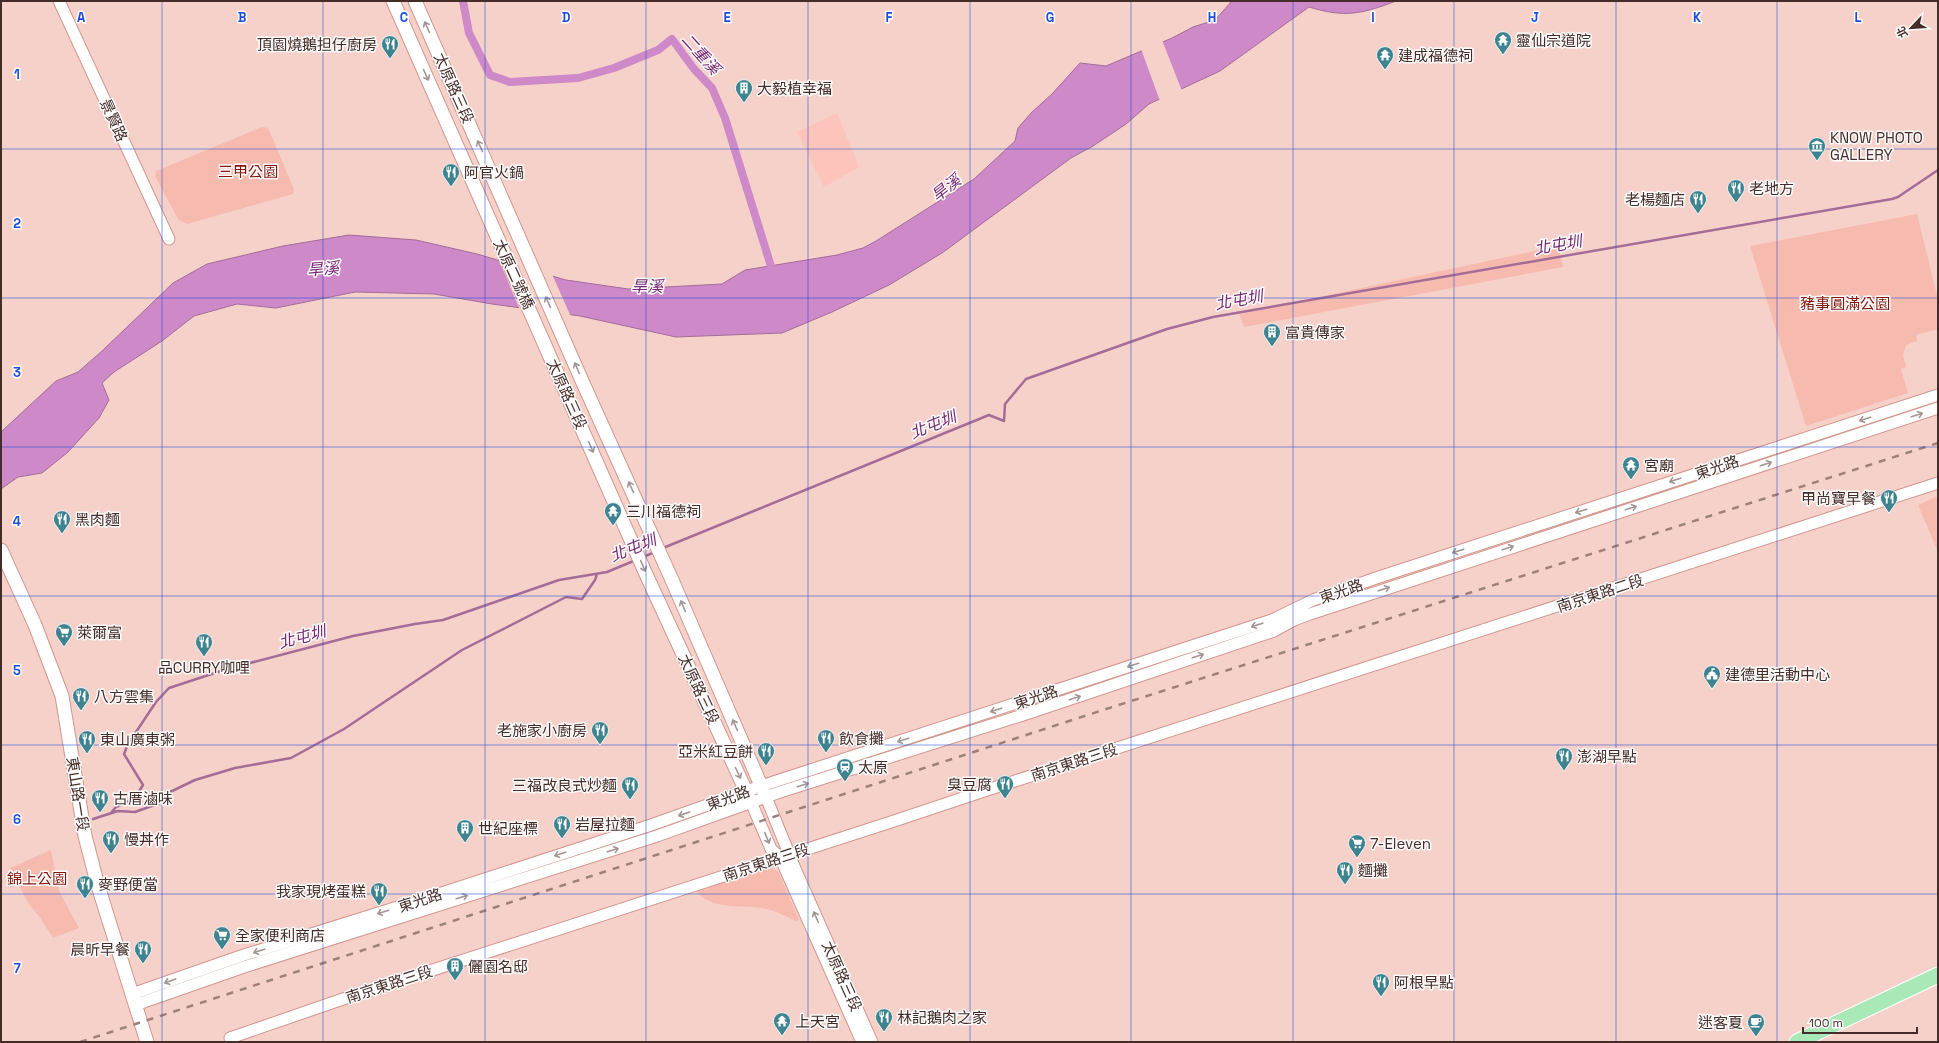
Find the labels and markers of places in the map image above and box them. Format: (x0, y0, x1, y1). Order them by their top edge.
temple icon: 靈仙宗道院 (1493, 30, 1513, 55)
place label: 靈仙宗道院 (1516, 31, 1591, 50)
restaurant icon: 頂園燒鵝担仔廚房 (380, 34, 400, 59)
place label: 頂園燒鵝担仔廚房 (257, 35, 377, 54)
temple icon: 建成福德祠 (1375, 45, 1395, 70)
place label: 建成福德祠 (1398, 46, 1473, 65)
building icon: 大毅植幸福 (734, 78, 754, 103)
place label: 大毅植幸福 (757, 79, 832, 98)
place label: KNOW PHOTO GALLERY (1830, 128, 1923, 164)
museum icon: KNOW PHOTO GALLERY (1807, 136, 1827, 161)
restaurant icon: 阿官火鍋 (441, 162, 461, 187)
place label: 阿官火鍋 (464, 163, 524, 182)
restaurant icon: 老地方 (1726, 178, 1746, 203)
place label: 老地方 (1749, 179, 1794, 198)
restaurant icon: 老楊麵店 (1688, 189, 1708, 214)
place label: 老楊麵店 (1625, 190, 1685, 209)
building icon: 富貴傳家 (1262, 322, 1282, 347)
place label: 富貴傳家 (1285, 323, 1345, 342)
temple icon: 宮廟 (1621, 455, 1641, 480)
place label: 宮廟 (1644, 456, 1674, 475)
restaurant icon: 甲尚寶早餐 (1879, 488, 1899, 513)
place label: 甲尚寶早餐 (1801, 489, 1876, 508)
temple icon: 三川福德祠 (603, 501, 623, 526)
place label: 三川福德祠 (626, 502, 701, 521)
restaurant icon: 黑肉麵 (52, 509, 72, 534)
place label: 黑肉麵 (75, 510, 120, 529)
supermarket icon: 萊爾富 (54, 622, 74, 647)
place label: 萊爾富 (77, 623, 122, 642)
restaurant icon: 品CURRY咖哩 (194, 632, 214, 657)
place label: 品CURRY咖哩 (158, 658, 250, 677)
public building icon: 建德里活動中心 (1702, 664, 1722, 689)
place label: 建德里活動中心 (1725, 665, 1830, 684)
restaurant icon: 八方雲集 (71, 686, 91, 711)
place label: 八方雲集 (94, 687, 154, 706)
restaurant icon: 老施家小廚房 (590, 720, 610, 745)
place label: 老施家小廚房 (497, 721, 587, 740)
restaurant icon: 飲食攤 (816, 728, 836, 753)
restaurant icon: 東山廣東粥 (77, 729, 97, 754)
place label: 飲食攤 (839, 729, 884, 748)
place label: 東山廣東粥 (100, 730, 175, 749)
restaurant icon: 亞米紅豆餅 (756, 741, 776, 766)
place label: 亞米紅豆餅 (678, 742, 753, 761)
restaurant icon: 澎湖早點 (1554, 746, 1574, 771)
place label: 澎湖早點 (1577, 747, 1637, 766)
station icon: 太原 (835, 757, 855, 782)
place label: 太原 (858, 758, 888, 777)
restaurant icon: 臭豆腐 (995, 774, 1015, 799)
restaurant icon: 三福改良式炒麵 (620, 775, 640, 800)
place label: 臭豆腐 (947, 775, 992, 794)
place label: 三福改良式炒麵 (512, 776, 617, 795)
restaurant icon: 古厝滷味 (90, 788, 110, 813)
place label: 古厝滷味 (113, 789, 173, 808)
restaurant icon: 岩屋拉麵 (552, 814, 572, 839)
place label: 岩屋拉麵 (575, 815, 635, 834)
building icon: 世紀座標 (455, 818, 475, 843)
place label: 世紀座標 (478, 819, 538, 838)
restaurant icon: 慢丼作 (101, 829, 121, 854)
place label: 慢丼作 (124, 830, 169, 849)
supermarket icon: 7-Eleven (1347, 833, 1367, 858)
place label: 7-Eleven (1370, 834, 1431, 853)
restaurant icon: 麵攤 (1335, 860, 1355, 885)
place label: 麵攤 (1358, 861, 1388, 880)
restaurant icon: 麥野便當 (75, 874, 95, 899)
place label: 麥野便當 (98, 875, 158, 894)
restaurant icon: 我家現烤蛋糕 (369, 881, 389, 906)
place label: 我家現烤蛋糕 (276, 882, 366, 901)
supermarket icon: 全家便利商店 (212, 925, 232, 950)
place label: 全家便利商店 (235, 926, 325, 945)
restaurant icon: 晨昕早餐 (133, 939, 153, 964)
place label: 晨昕早餐 (70, 940, 130, 959)
building icon: 儷園名邸 (445, 956, 465, 981)
place label: 儷園名邸 (468, 957, 528, 976)
restaurant icon: 阿根早點 (1371, 972, 1391, 997)
place label: 阿根早點 (1394, 973, 1454, 992)
restaurant icon: 林記鵝肉之家 (874, 1007, 894, 1032)
place label: 林記鵝肉之家 (897, 1008, 987, 1027)
temple icon: 上天宮 (772, 1011, 792, 1036)
place label: 上天宮 (795, 1012, 840, 1031)
cafe icon: 迷客夏 (1746, 1012, 1766, 1037)
place label: 迷客夏 (1698, 1013, 1743, 1032)

